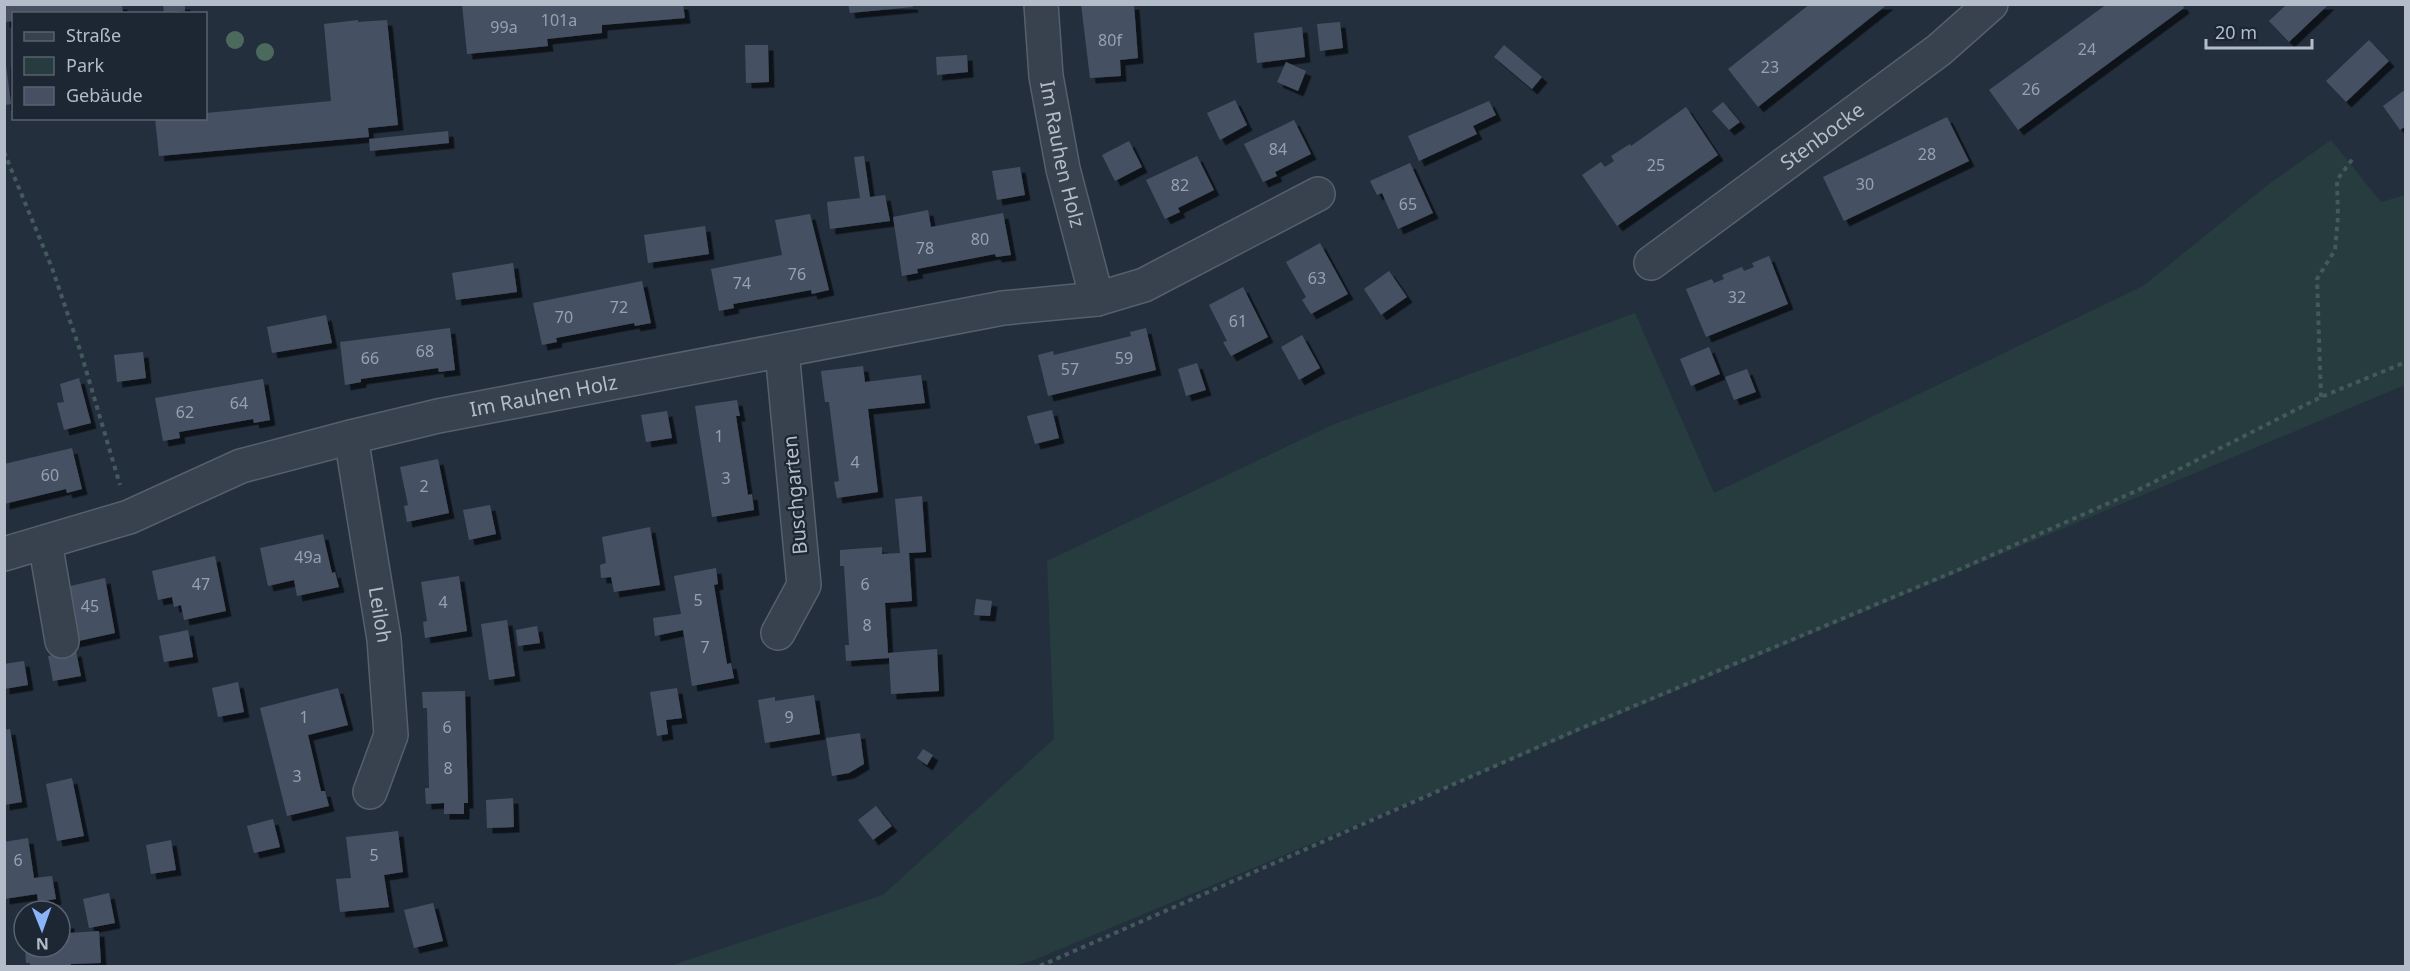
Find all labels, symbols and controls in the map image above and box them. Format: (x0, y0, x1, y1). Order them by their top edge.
house number: 101a (541, 9, 577, 31)
legend (12, 12, 207, 120)
scale bar (2206, 12, 2312, 50)
house number: 99a (490, 16, 518, 38)
text: 20 m (2215, 20, 2257, 44)
text: Straße (66, 23, 121, 47)
house number: 80f (1098, 29, 1123, 51)
house number: 24 (2078, 38, 2096, 60)
text: Park (66, 53, 104, 77)
house number: 23 (1761, 56, 1779, 78)
street label: Im Rauhen Holz (1034, 78, 1092, 230)
house number: 26 (2022, 78, 2040, 100)
text: Gebäude (66, 83, 143, 107)
street label: Stenbocke (1775, 96, 1869, 176)
house number: 84 (1269, 138, 1287, 160)
house number: 28 (1918, 143, 1936, 165)
house number: 25 (1647, 154, 1665, 176)
house number: 30 (1856, 173, 1874, 195)
house number: 82 (1171, 174, 1189, 196)
house number: 65 (1399, 193, 1417, 215)
house number: 80 (971, 228, 989, 250)
house number: 78 (916, 237, 934, 259)
house number: 76 (788, 263, 806, 285)
house number: 63 (1308, 267, 1326, 289)
house number: 74 (733, 272, 751, 294)
house number: 32 (1728, 286, 1746, 308)
house number: 72 (610, 296, 628, 318)
house number: 70 (555, 306, 573, 328)
house number: 61 (1229, 310, 1247, 332)
house number: 68 (416, 340, 434, 362)
house number: 66 (361, 347, 379, 369)
house number: 59 (1115, 347, 1133, 369)
house number: 57 (1061, 358, 1079, 380)
street label: Im Rauhen Holz (467, 368, 619, 423)
house number: 64 (230, 392, 248, 414)
house number: 62 (176, 401, 194, 423)
house number: 1 (714, 425, 724, 447)
street label: Buschgarten (776, 434, 813, 556)
house number: 4 (850, 451, 860, 473)
house number: 60 (41, 464, 59, 486)
house number: 3 (721, 467, 731, 489)
house number: 2 (419, 475, 429, 497)
house number: 49a (294, 546, 322, 568)
house number: 47 (192, 573, 210, 595)
house number: 6 (860, 573, 870, 595)
street label: Leiloh (363, 584, 398, 645)
house number: 5 (693, 589, 703, 611)
house number: 4 (438, 591, 448, 613)
house number: 45 (81, 595, 99, 617)
house number: 8 (862, 614, 872, 636)
house number: 7 (700, 636, 710, 658)
house number: 1 (299, 706, 309, 728)
house number: 9 (784, 706, 794, 728)
house number: 6 (442, 716, 452, 738)
house number: 8 (443, 757, 453, 779)
house number: 3 (292, 765, 302, 787)
house number: 5 (369, 844, 379, 866)
house number: 6 (13, 849, 23, 871)
north arrow (12, 899, 72, 959)
text: N (36, 933, 49, 955)

